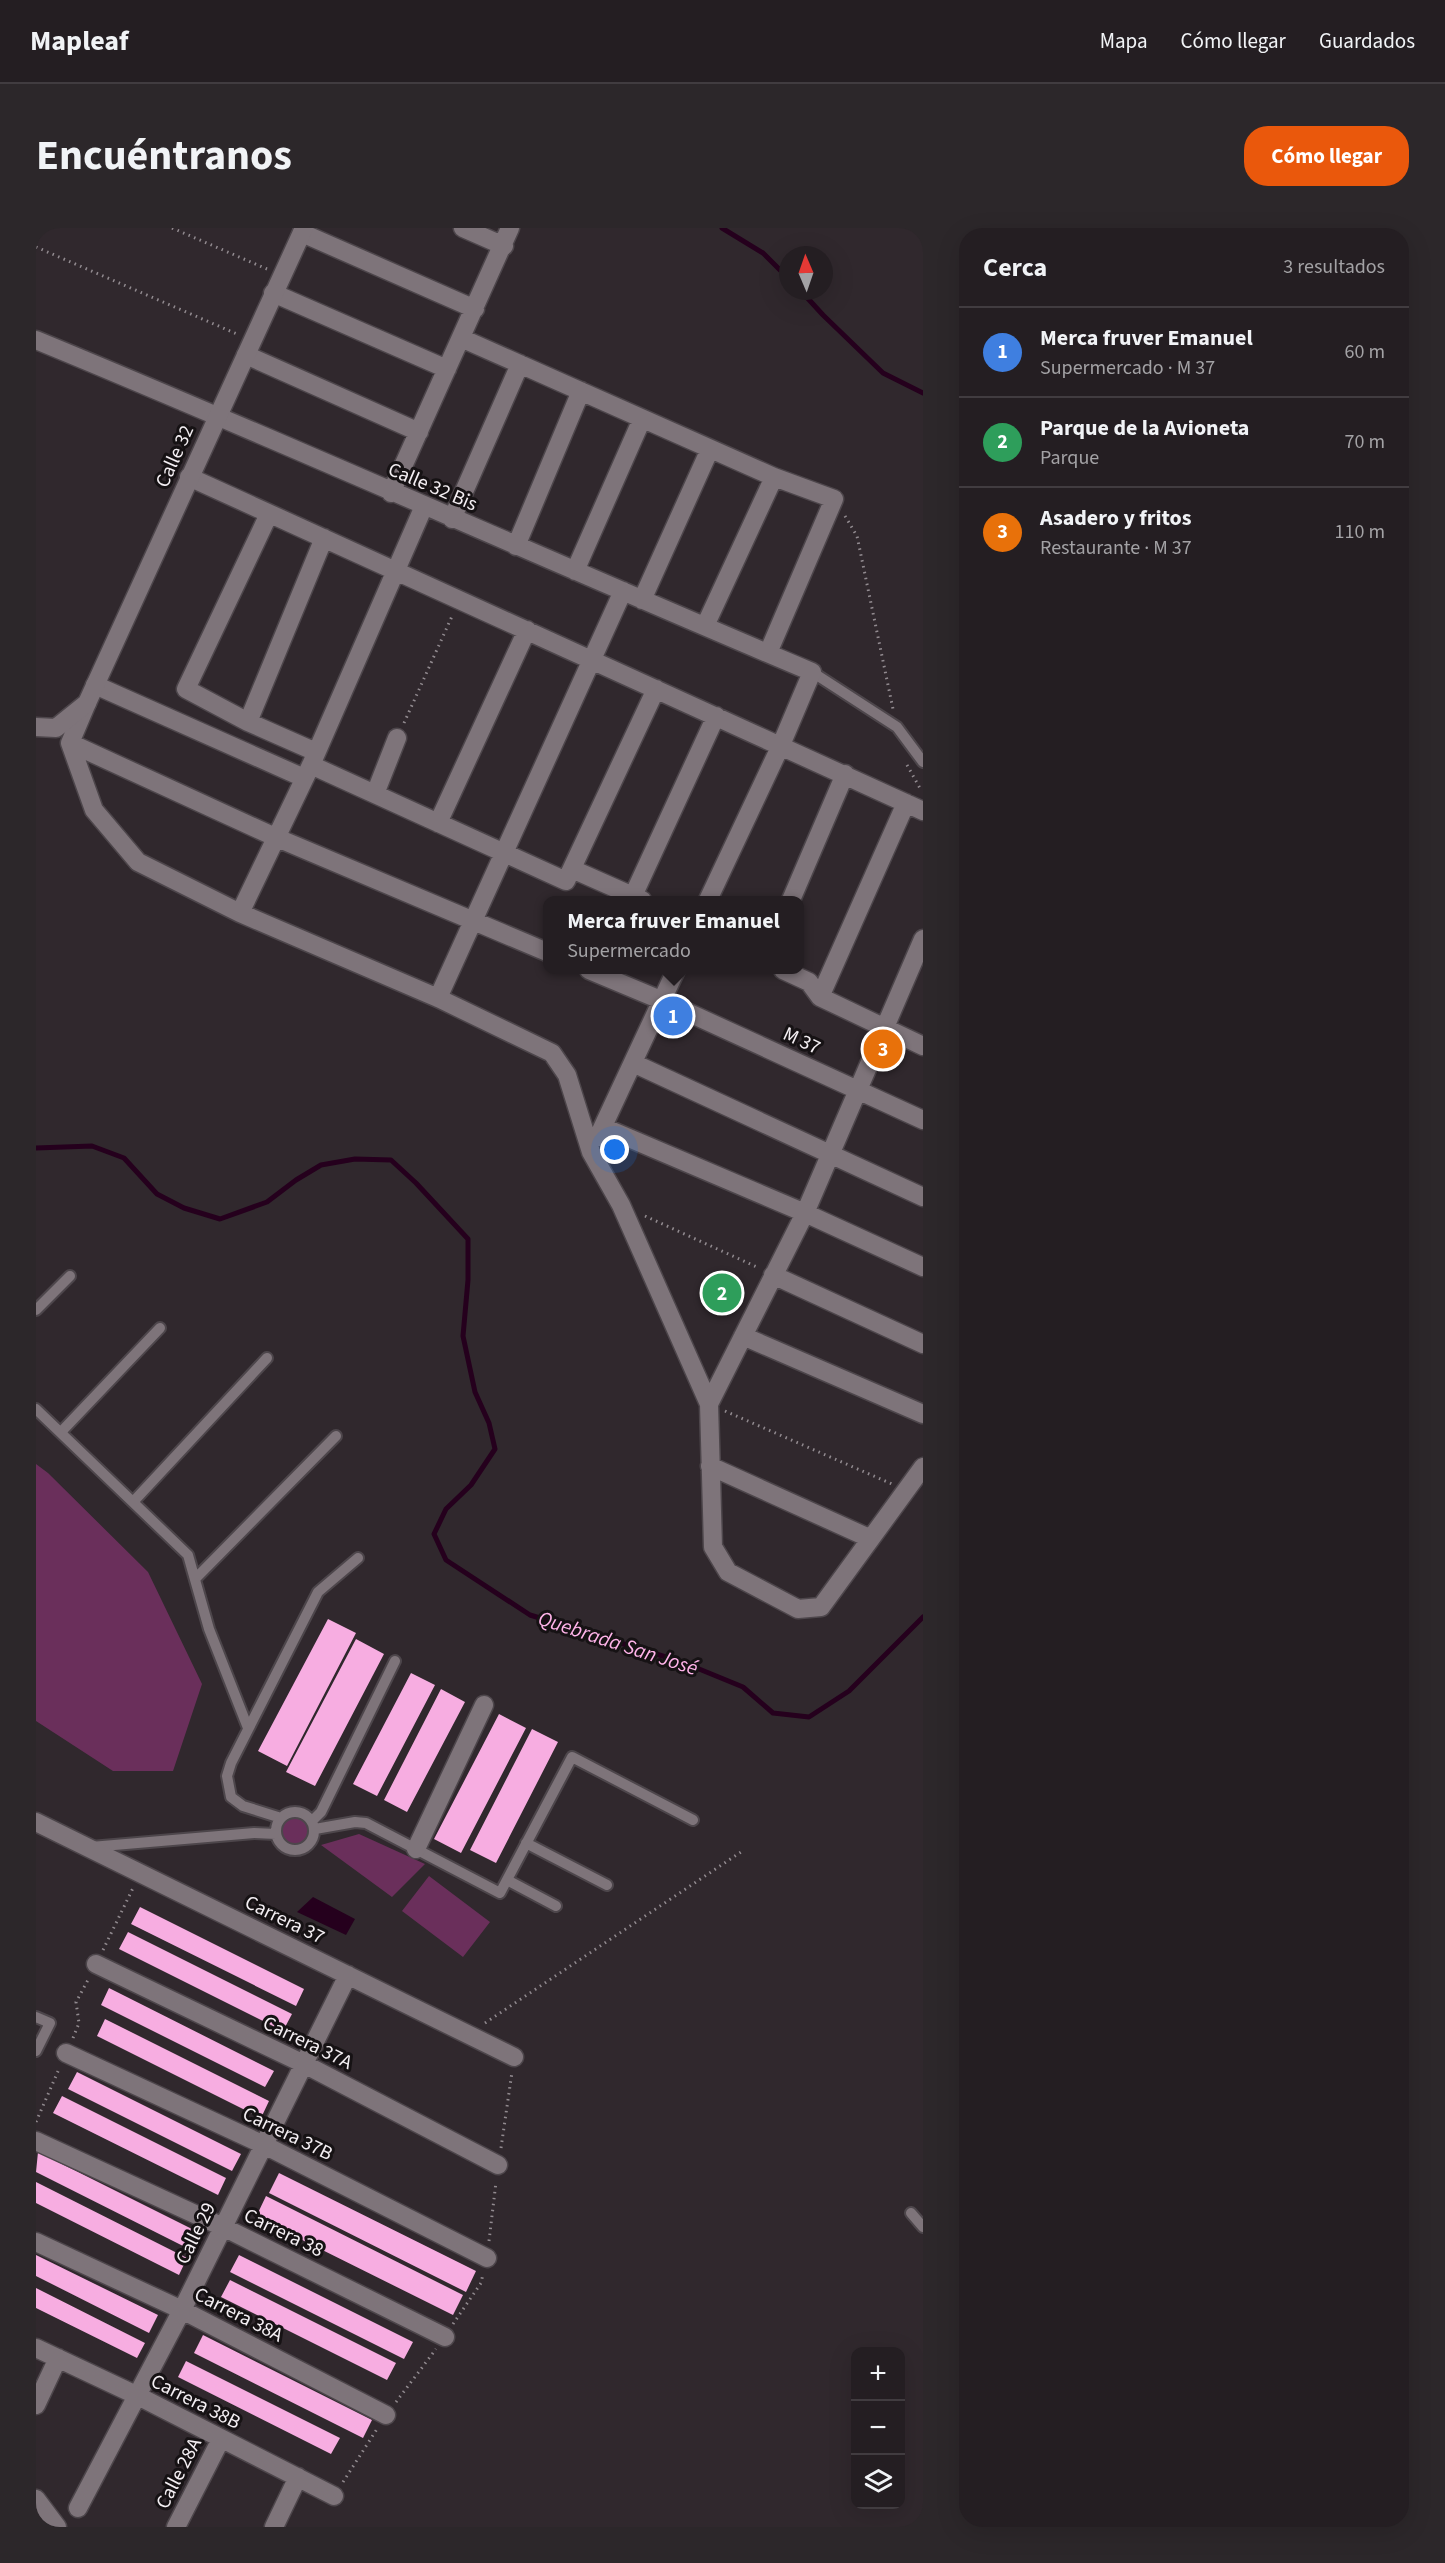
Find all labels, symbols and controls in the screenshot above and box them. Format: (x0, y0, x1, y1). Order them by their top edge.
text: Mapleaf (30, 21, 129, 61)
text: Mapa (1100, 26, 1148, 56)
text: Cómo llegar (1181, 26, 1286, 56)
text: Guardados (1319, 26, 1415, 56)
text: Encuéntranos (36, 126, 292, 186)
button: Cómo llegar (1244, 126, 1409, 186)
north arrow (779, 246, 833, 300)
text: Cerca (983, 249, 1047, 286)
text: 3 resultados (1283, 253, 1385, 281)
text: Merca fruver Emanuel (1040, 322, 1253, 354)
text: 1 (997, 338, 1008, 366)
text: 60 m (1345, 338, 1385, 366)
text: Supermercado · M 37 (1040, 354, 1215, 382)
text: Parque de la Avioneta (1040, 412, 1249, 444)
street label: Calle 32 (149, 421, 201, 492)
text: 2 (997, 428, 1008, 456)
text: 70 m (1345, 428, 1385, 456)
text: Parque (1040, 444, 1099, 472)
street label: Calle 32 Bis (384, 456, 482, 518)
text: Asadero y fritos (1040, 502, 1191, 534)
text: 3 (997, 518, 1008, 546)
text: 110 m (1335, 518, 1385, 546)
text: Restaurante · M 37 (1040, 534, 1192, 562)
popup (543, 896, 804, 974)
text: Merca fruver Emanuel (567, 905, 780, 937)
text: Supermercado (567, 937, 691, 965)
pin: 1 (654, 994, 692, 1038)
street label: M 37 (778, 1020, 825, 1062)
pin: 3 (864, 1026, 902, 1072)
your location (600, 1135, 629, 1164)
pin: 2 (702, 1270, 742, 1316)
water label: Quebrada San José (534, 1603, 703, 1683)
street label: Carrera 37 (240, 1889, 329, 1951)
street label: Carrera 37A (258, 2009, 357, 2077)
street label: Carrera 37B (238, 2100, 337, 2168)
street label: Calle 29 (169, 2198, 223, 2269)
street label: Carrera 38 (239, 2202, 328, 2264)
street label: Carrera 38A (189, 2281, 288, 2349)
map controls (851, 2347, 905, 2509)
button: + (851, 2347, 905, 2401)
street label: Carrera 38B (146, 2367, 245, 2436)
button: − (851, 2401, 905, 2455)
street label: Calle 28A (149, 2433, 209, 2514)
button: layers (851, 2455, 905, 2509)

